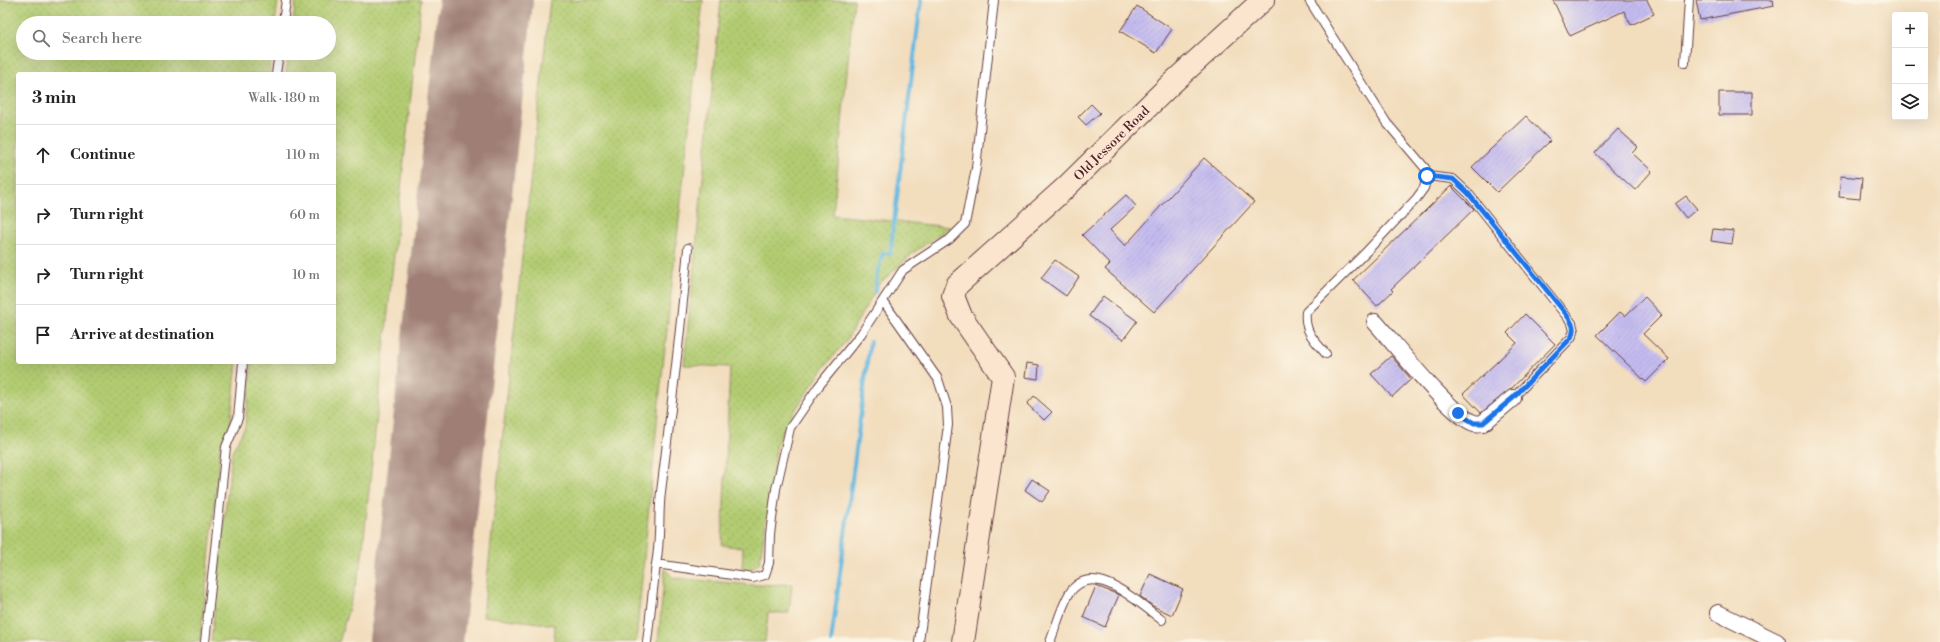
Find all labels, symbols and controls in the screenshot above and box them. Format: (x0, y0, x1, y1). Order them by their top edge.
map controls (1892, 12, 1928, 120)
button: + (1892, 12, 1928, 48)
search box (16, 16, 336, 60)
icon: search (30, 27, 52, 49)
text: Search here (62, 29, 142, 48)
button: − (1892, 48, 1928, 84)
button: layers (1892, 84, 1928, 120)
text: 3 min (32, 87, 76, 109)
text: Walk · 180 m (248, 90, 320, 106)
street label: Old Jessore Road (1070, 102, 1153, 184)
icon: ahead (32, 144, 54, 166)
text: Continue (70, 145, 135, 164)
text: 110 m (286, 147, 320, 163)
route start (1418, 167, 1436, 185)
icon: right (32, 204, 54, 226)
text: Turn right (70, 205, 144, 224)
text: 60 m (289, 207, 320, 223)
icon: right (32, 264, 54, 286)
text: Turn right (70, 265, 144, 284)
text: 10 m (292, 267, 320, 283)
icon: arrive (32, 324, 54, 346)
text: Arrive at destination (70, 325, 214, 344)
route end (1449, 404, 1467, 422)

